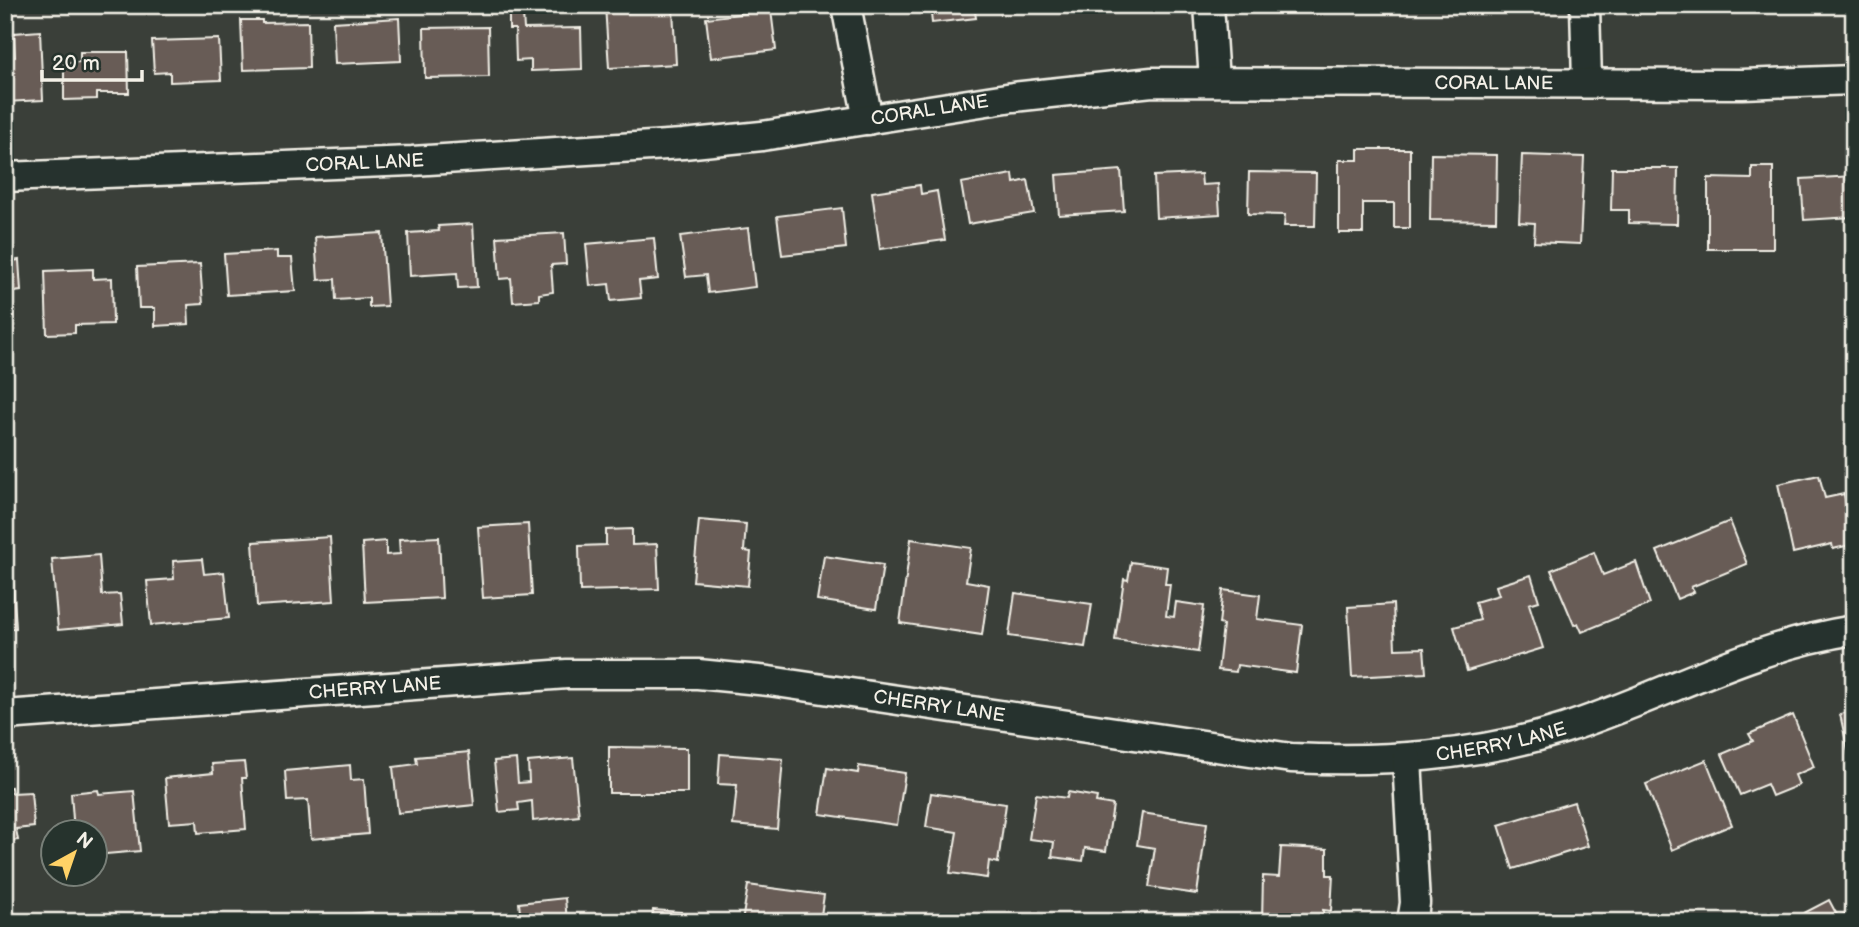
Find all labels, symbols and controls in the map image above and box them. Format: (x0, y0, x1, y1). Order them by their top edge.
scale bar (42, 38, 142, 82)
text: 20 m (52, 51, 100, 76)
street label: CORAL LANE (1435, 71, 1553, 95)
street label: CORAL LANE (869, 89, 990, 130)
street label: CORAL LANE (305, 149, 425, 177)
street label: CHERRY LANE (308, 672, 442, 704)
street label: CHERRY LANE (872, 685, 1007, 727)
street label: CHERRY LANE (1435, 717, 1569, 766)
north arrow (38, 818, 108, 888)
text: N (71, 828, 97, 855)

